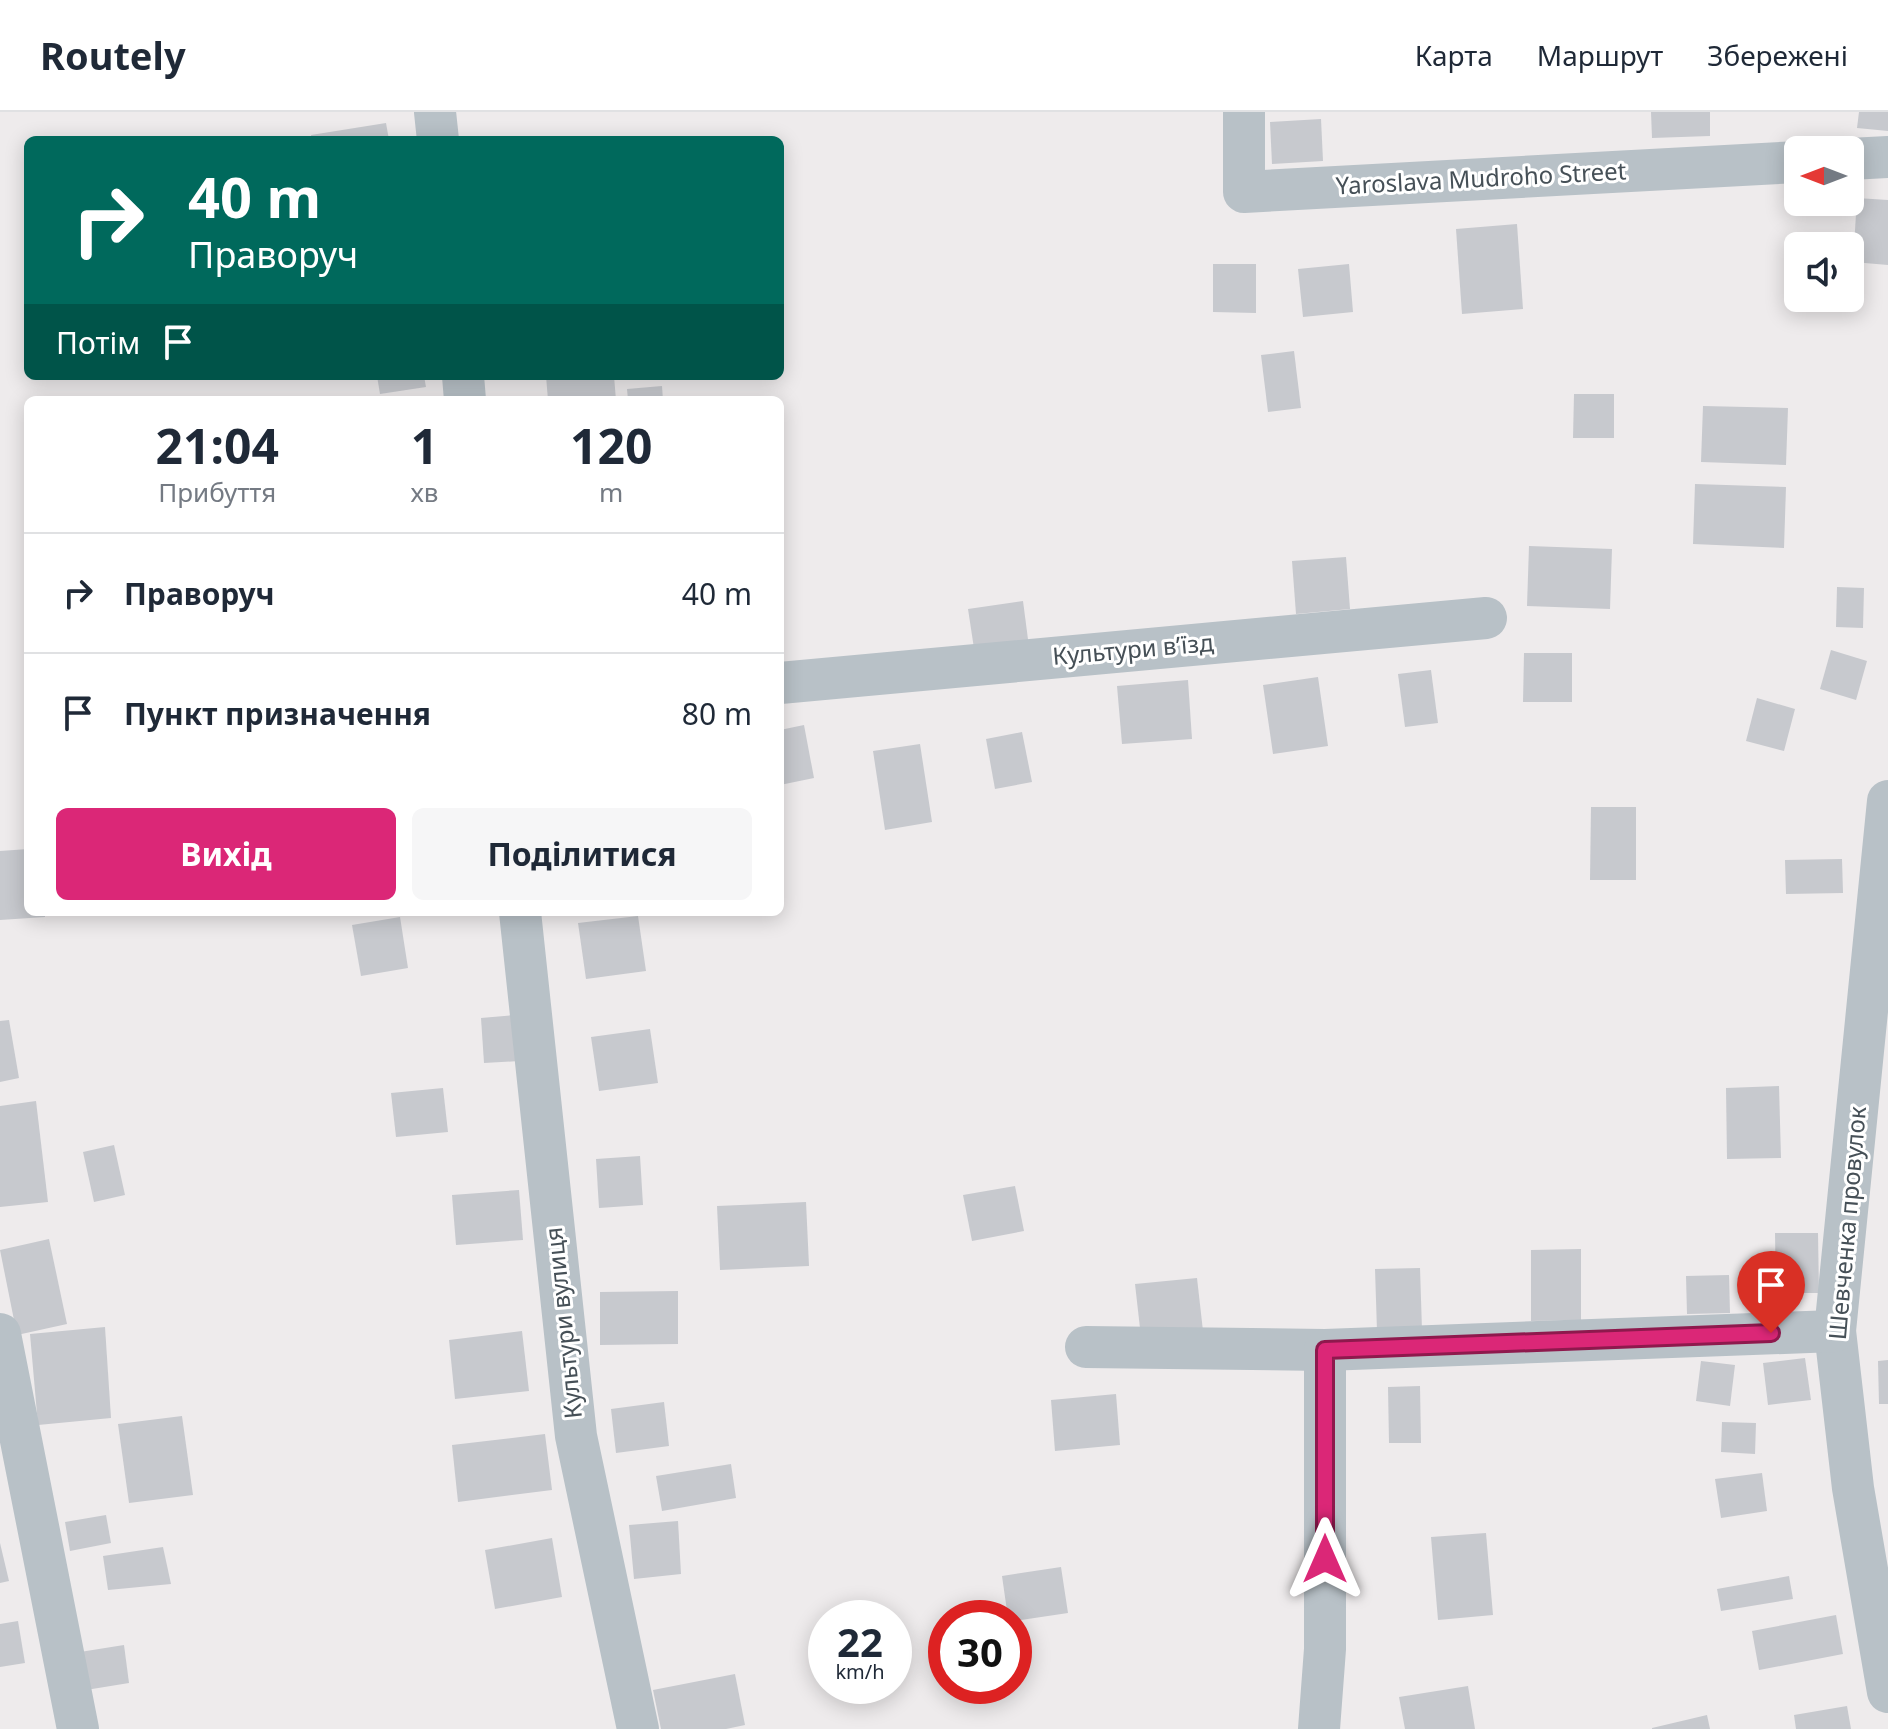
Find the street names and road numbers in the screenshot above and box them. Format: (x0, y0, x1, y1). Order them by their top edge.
street label: Yaroslava Mudroho Street (1335, 153, 1627, 202)
street label: Культури в’їзд (1051, 625, 1215, 672)
street label: Шевченка провулок (1820, 1104, 1873, 1341)
street label: Культури вулиця (536, 1226, 589, 1421)

